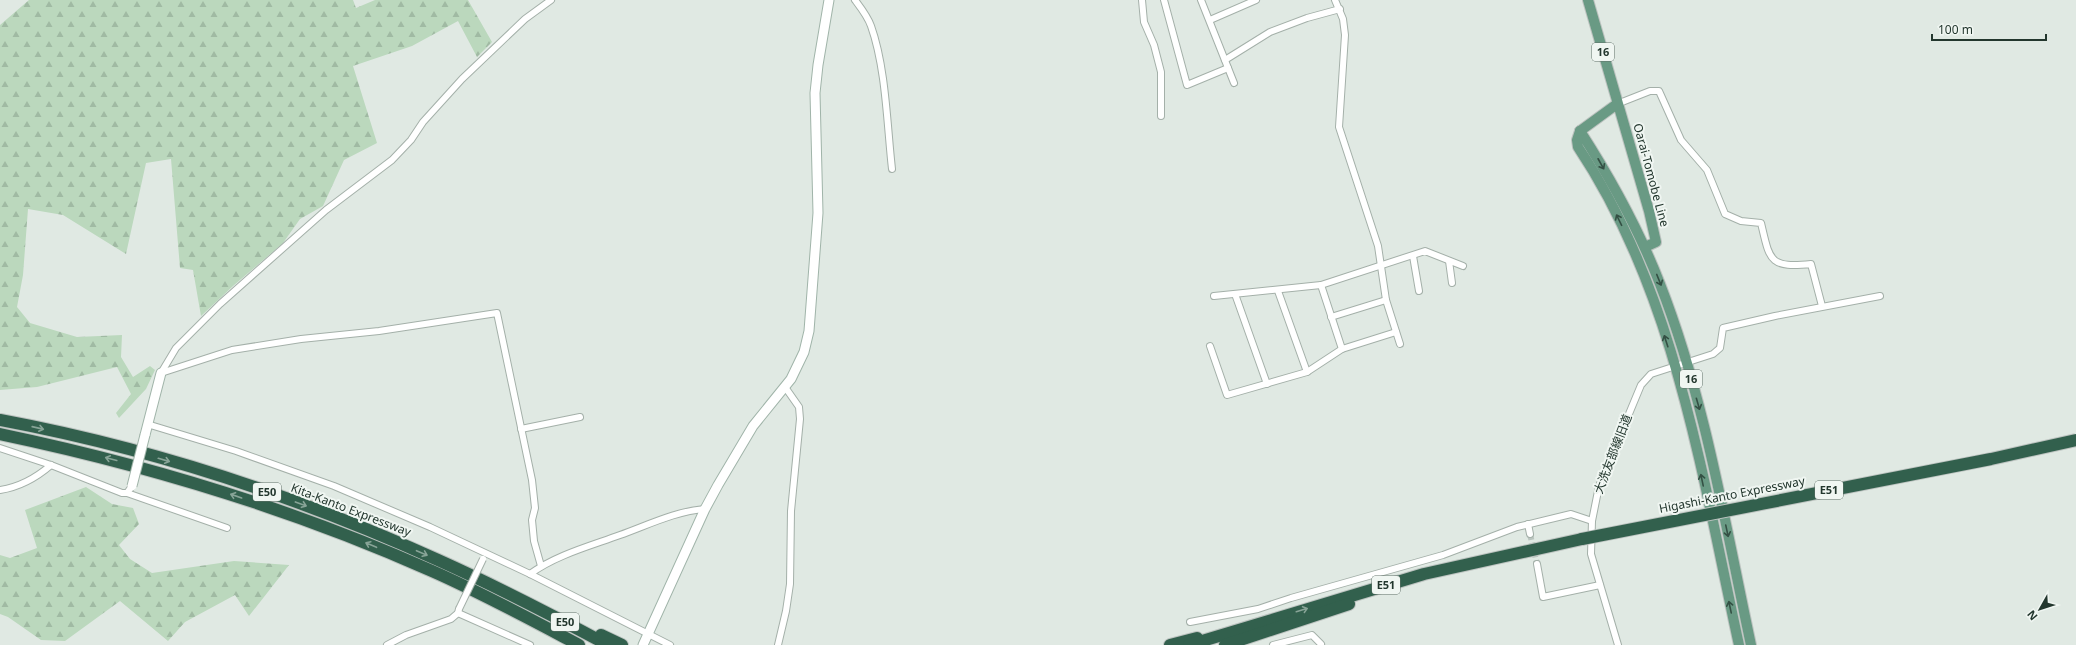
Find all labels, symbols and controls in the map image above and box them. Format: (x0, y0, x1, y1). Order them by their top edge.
scale bar (1932, 16, 2046, 42)
text: 100 m (1938, 21, 1973, 38)
road number: 16 (1592, 43, 1614, 61)
street label: Oarai-Tomobe Line (1629, 121, 1674, 229)
one-way arrow (1597, 158, 1605, 170)
one-way arrow (1615, 214, 1622, 226)
one-way arrow (1655, 274, 1663, 286)
one-way arrow (1662, 334, 1669, 347)
road number: 16 (1680, 370, 1702, 388)
one-way arrow (1695, 397, 1702, 410)
street label: 大洗友部線旧道 (1590, 412, 1636, 496)
one-way arrow (31, 424, 44, 432)
one-way arrow (105, 455, 118, 463)
one-way arrow (157, 457, 170, 464)
street label: Higashi-Kanto Expressway (1658, 472, 1807, 517)
one-way arrow (1698, 474, 1706, 487)
street label: Kita-Kanto Expressway (289, 479, 415, 541)
road number: E51 (1815, 481, 1843, 499)
road number: E50 (253, 483, 281, 501)
one-way arrow (230, 491, 242, 499)
one-way arrow (295, 501, 307, 509)
one-way arrow (1723, 524, 1731, 537)
one-way arrow (366, 541, 378, 548)
one-way arrow (415, 549, 427, 557)
road number: E51 (1372, 576, 1400, 594)
north arrow (2020, 589, 2060, 629)
one-way arrow (1726, 601, 1734, 614)
one-way arrow (1295, 606, 1308, 613)
text: N (2023, 607, 2040, 624)
road number: E50 (551, 613, 579, 631)

